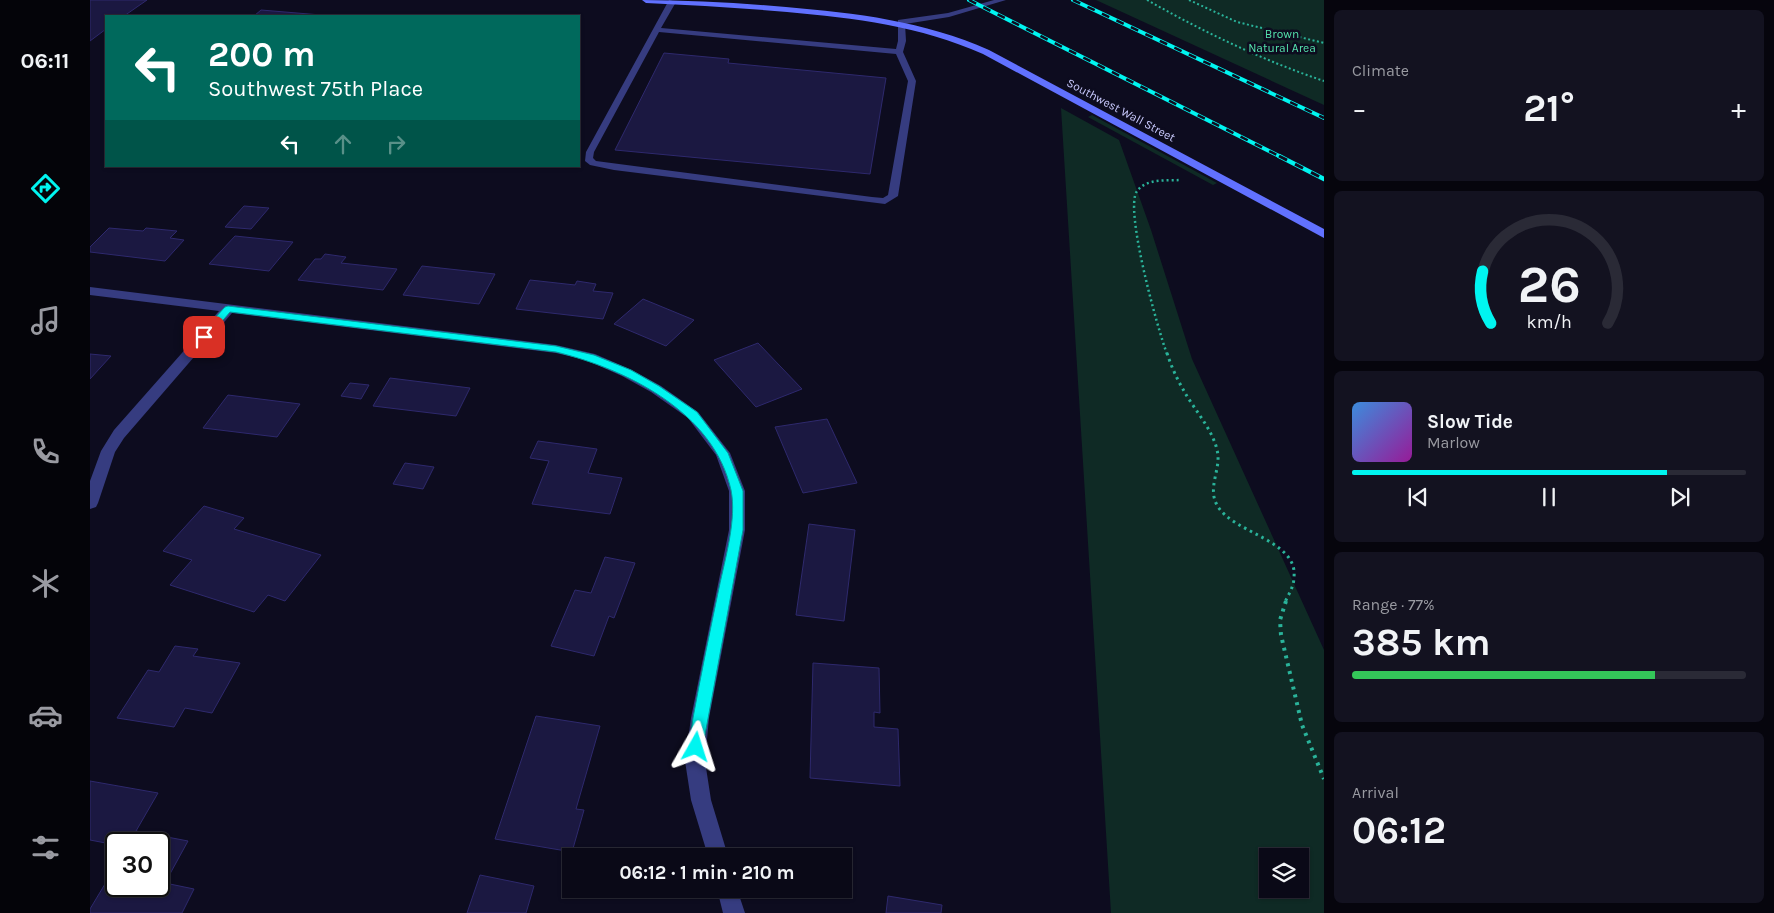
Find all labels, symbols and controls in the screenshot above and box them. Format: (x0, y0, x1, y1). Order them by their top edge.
park label: Brown Natural Area (1248, 27, 1316, 55)
text: 200 m (208, 34, 316, 75)
icon: left (125, 35, 190, 100)
text: 06:11 (21, 48, 69, 74)
text: Climate (1352, 61, 1409, 80)
street label: Southwest Wall Street (1064, 75, 1178, 145)
text: Southwest 75th Place (208, 76, 423, 102)
text: 21° (1523, 86, 1575, 131)
text: − (1352, 92, 1367, 125)
text: + (1731, 92, 1746, 125)
icon: left (276, 130, 304, 158)
icon: ahead (329, 130, 357, 158)
icon: right (382, 130, 410, 158)
icon: directions (28, 171, 63, 206)
text: 26 (1517, 254, 1581, 315)
icon: music (28, 303, 63, 338)
text: km/h (1526, 312, 1572, 333)
pin (183, 316, 225, 358)
icon: arrive (190, 323, 218, 351)
text: Slow Tide (1427, 411, 1513, 433)
text: Marlow (1427, 433, 1480, 452)
icon: phone (28, 434, 63, 469)
icon: previous (1404, 483, 1432, 511)
icon: pause (1535, 483, 1563, 511)
icon: next (1666, 483, 1694, 511)
icon: climate (28, 566, 63, 601)
text: Range · 77% (1352, 595, 1435, 614)
text: 385 km (1352, 620, 1490, 665)
icon: car (28, 698, 63, 733)
position arrow (669, 720, 721, 772)
text: Arrival (1352, 783, 1399, 802)
text: 06:12 (1352, 808, 1446, 853)
icon: filters (28, 830, 63, 865)
speed limit sign: 30 (105, 832, 170, 897)
map controls (1259, 848, 1309, 898)
button: layers (1259, 848, 1309, 898)
text: 06:12 · 1 min · 210 m (619, 862, 795, 884)

